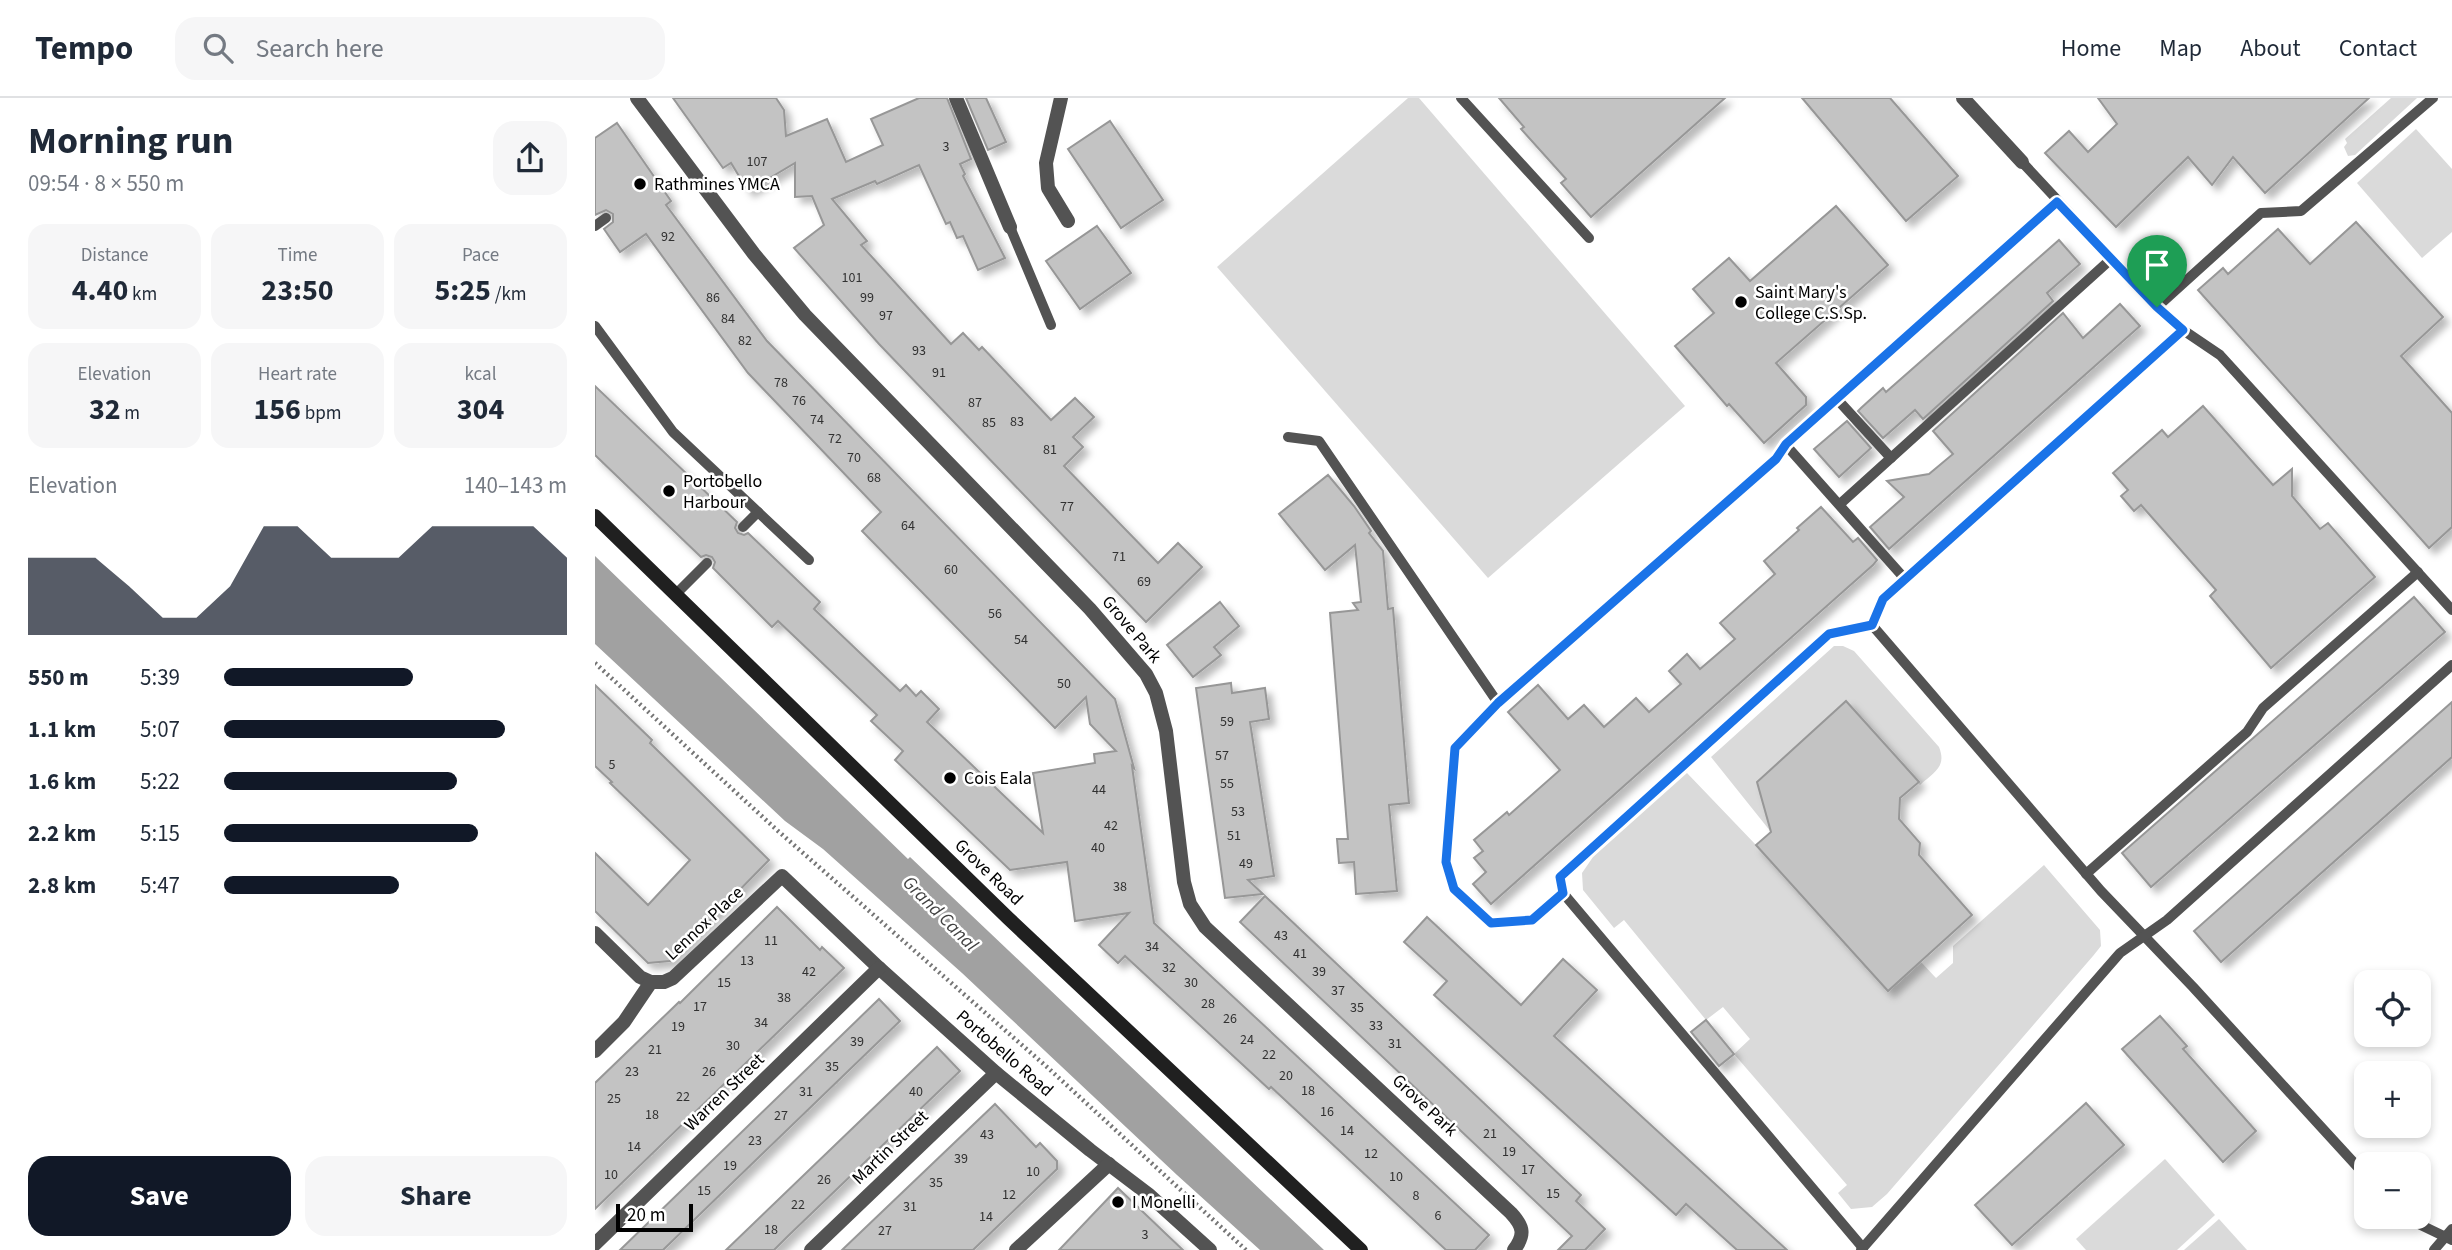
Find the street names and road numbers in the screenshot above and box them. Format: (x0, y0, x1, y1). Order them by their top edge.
street label: Grove Park (1096, 590, 1167, 669)
street label: Grove Road (949, 833, 1028, 911)
street label: Lennox Place (660, 880, 749, 966)
street label: Portobello Road (951, 1004, 1059, 1103)
street label: Warren Street (679, 1048, 770, 1137)
street label: Grove Park (1386, 1068, 1463, 1142)
street label: Martin Street (847, 1105, 934, 1190)

